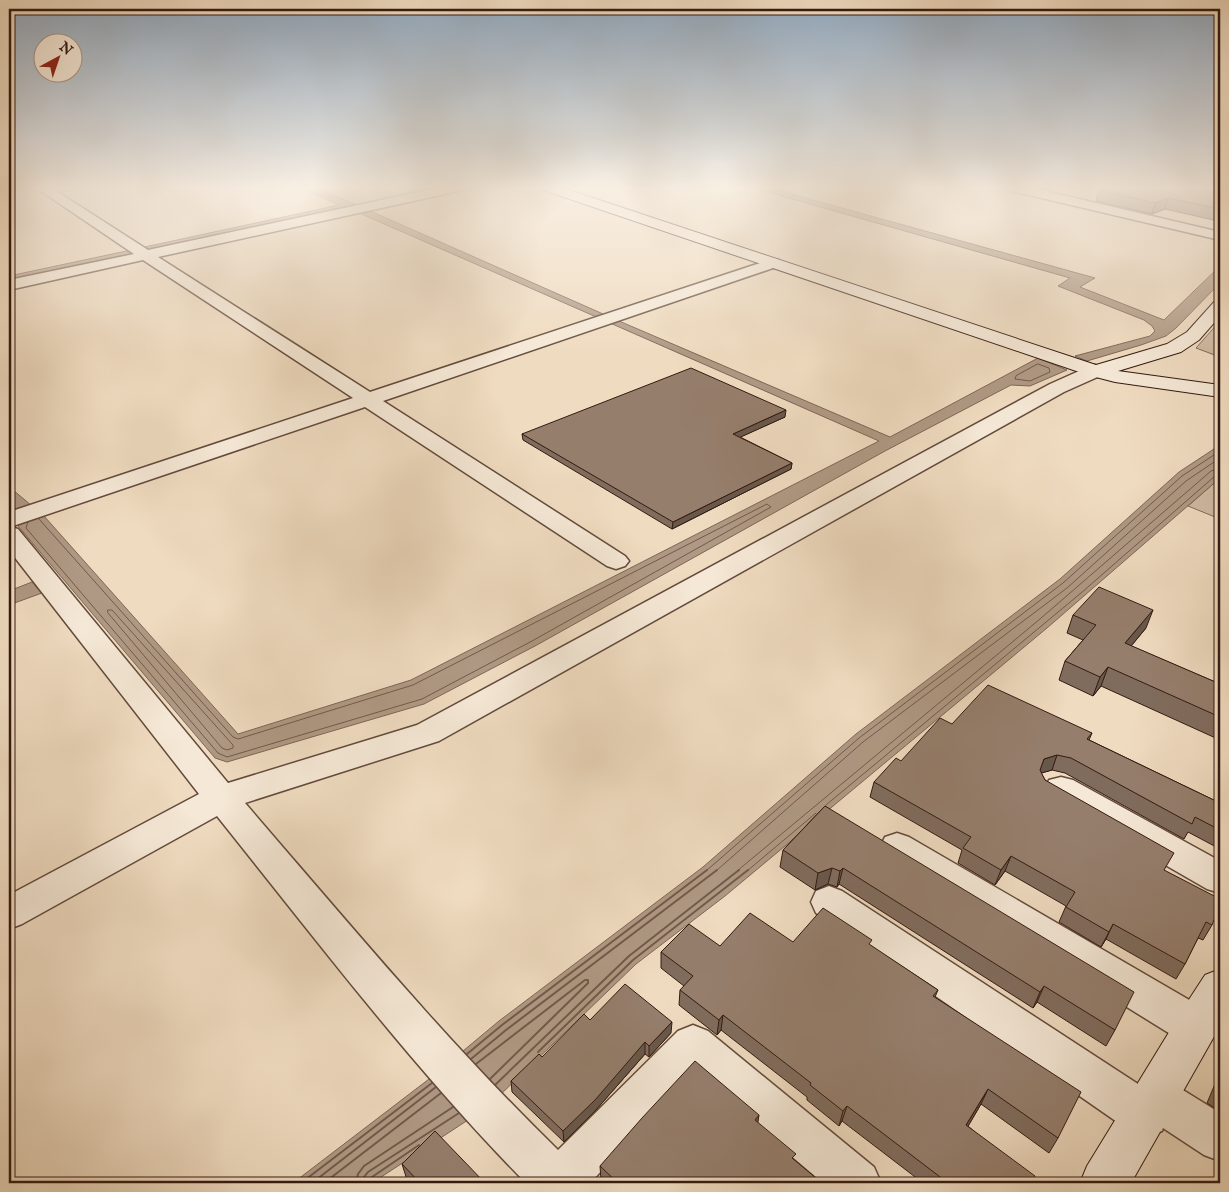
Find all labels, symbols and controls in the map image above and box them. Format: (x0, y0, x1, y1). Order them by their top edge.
north arrow (32, 32, 82, 82)
text: N (55, 37, 76, 60)

